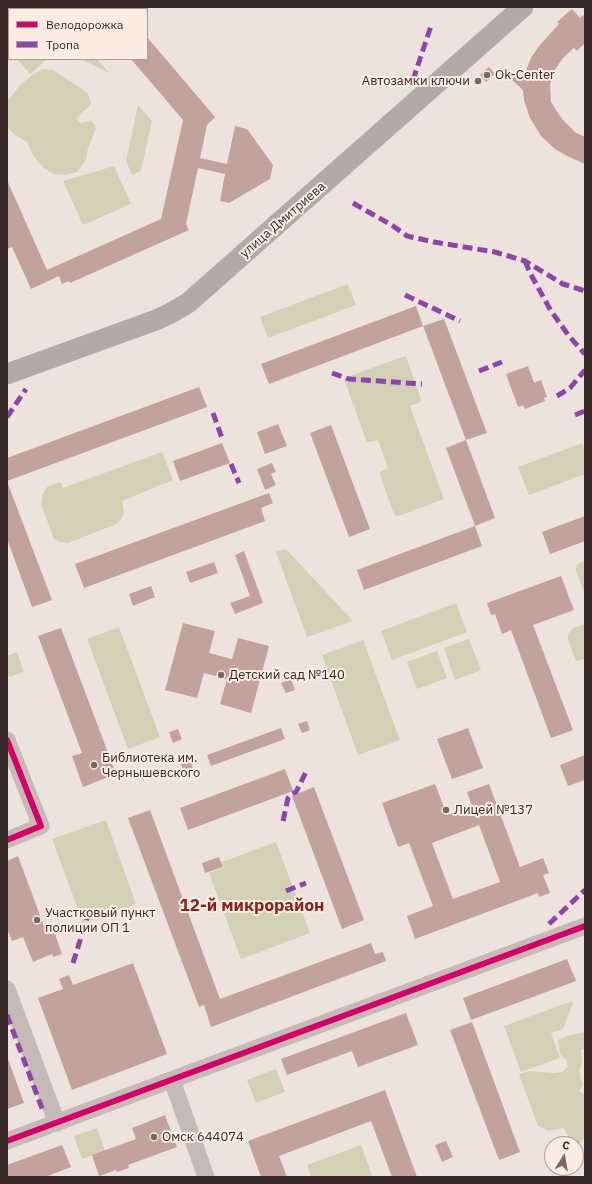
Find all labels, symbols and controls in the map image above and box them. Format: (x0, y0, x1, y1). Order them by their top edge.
legend (8, 8, 148, 60)
text: Велодорожка (46, 17, 123, 32)
text: Тропа (46, 37, 79, 52)
place label: Ok-Center (495, 67, 555, 83)
marker: Ok-Center (482, 70, 492, 80)
place label: Автозамки ключи (362, 73, 470, 89)
marker: Автозамки ключи (473, 76, 483, 86)
street label: улица Дмитриева (237, 179, 329, 261)
place label: Детский сад №140 (229, 667, 345, 683)
marker: Детский сад №140 (216, 670, 226, 680)
place label: Библиотека им. Чернышевского (102, 750, 200, 781)
marker: Библиотека им. Чернышевского (89, 760, 99, 770)
place label: Лицей №137 (454, 802, 533, 818)
marker: Лицей №137 (441, 805, 451, 815)
district label: 12-й микрорайон (180, 896, 324, 916)
place label: Участковый пункт полиции ОП 1 (45, 905, 155, 936)
marker: Участковый пункт полиции ОП 1 (32, 915, 42, 925)
place label: Омск 644074 (162, 1129, 244, 1145)
marker: Омск 644074 (149, 1132, 159, 1142)
north arrow (544, 1136, 584, 1176)
text: С (561, 1138, 571, 1153)

